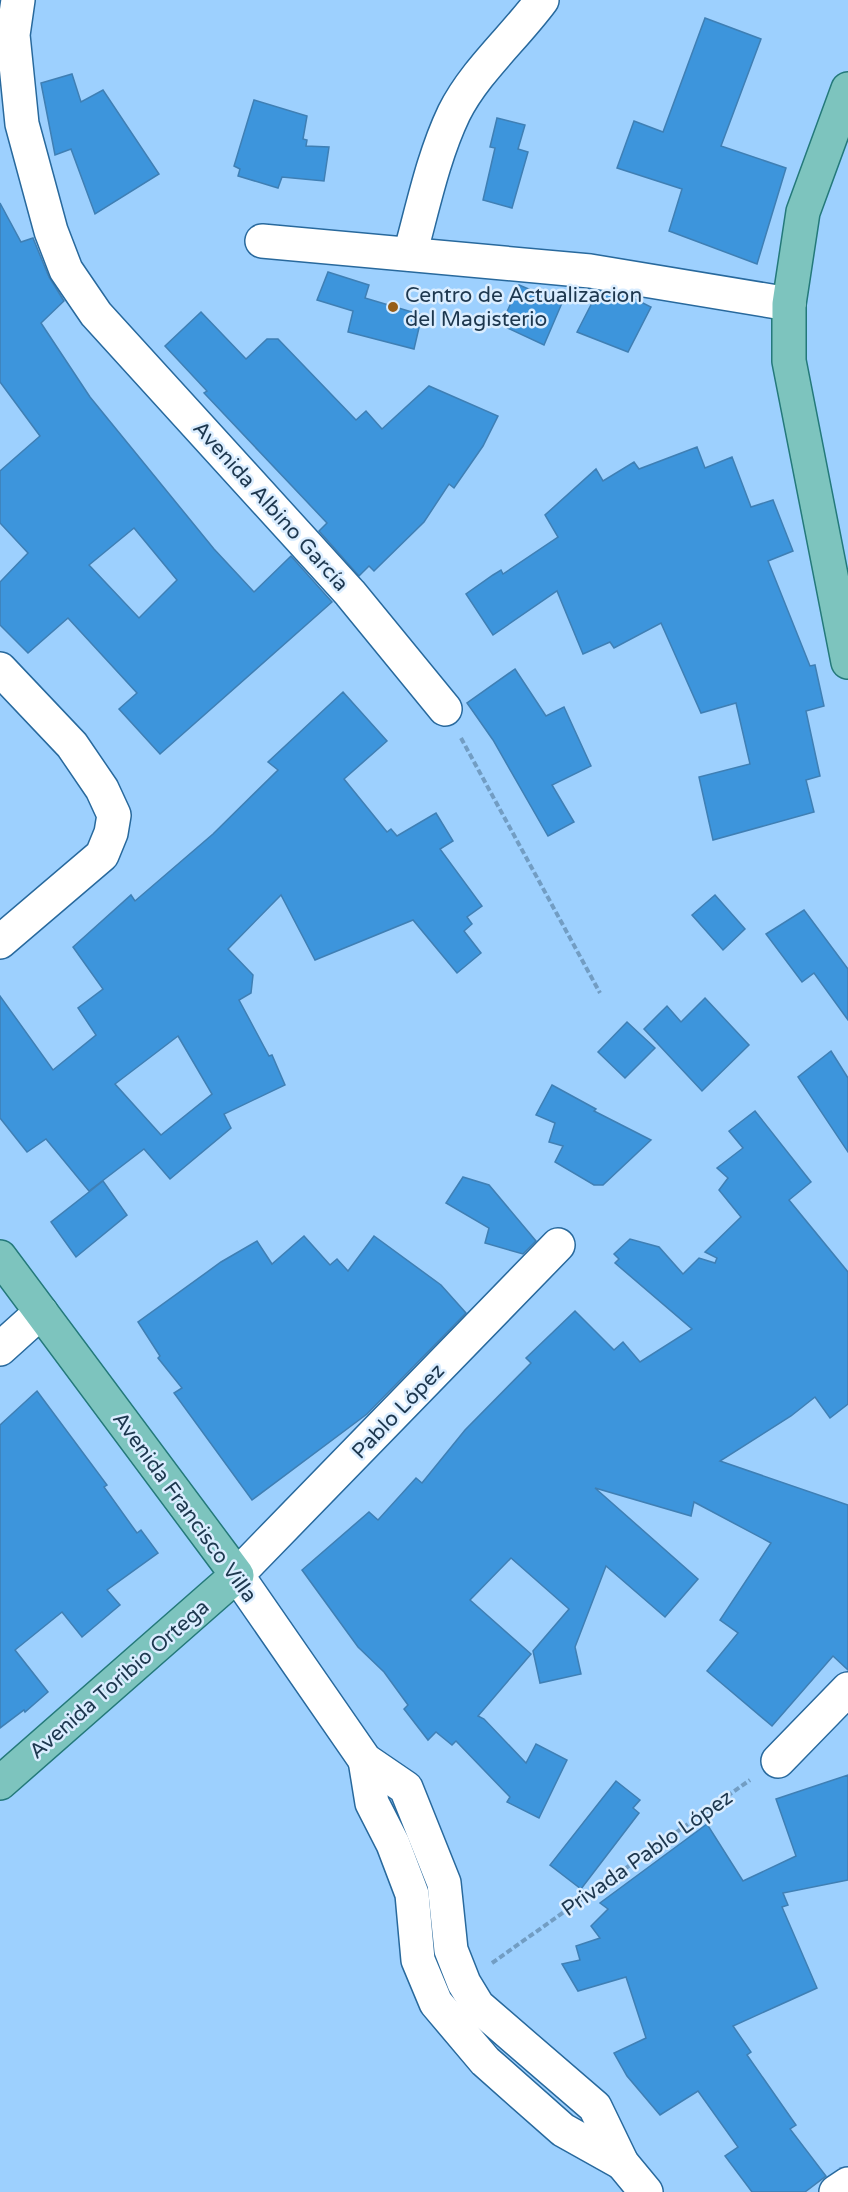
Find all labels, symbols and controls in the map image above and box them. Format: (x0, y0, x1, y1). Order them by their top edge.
place label: Centro de Actualizacion del Magisterio (405, 283, 642, 332)
marker: Centro de Actualizacion del Magisterio (386, 300, 400, 314)
street label: Avenida Albino García (188, 416, 354, 597)
street label: Pablo López (347, 1359, 450, 1464)
street label: Avenida Francisco Villa (107, 1407, 262, 1607)
street label: Avenida Toribio Ortega (24, 1594, 214, 1764)
street label: Privada Pablo López (557, 1785, 738, 1922)

